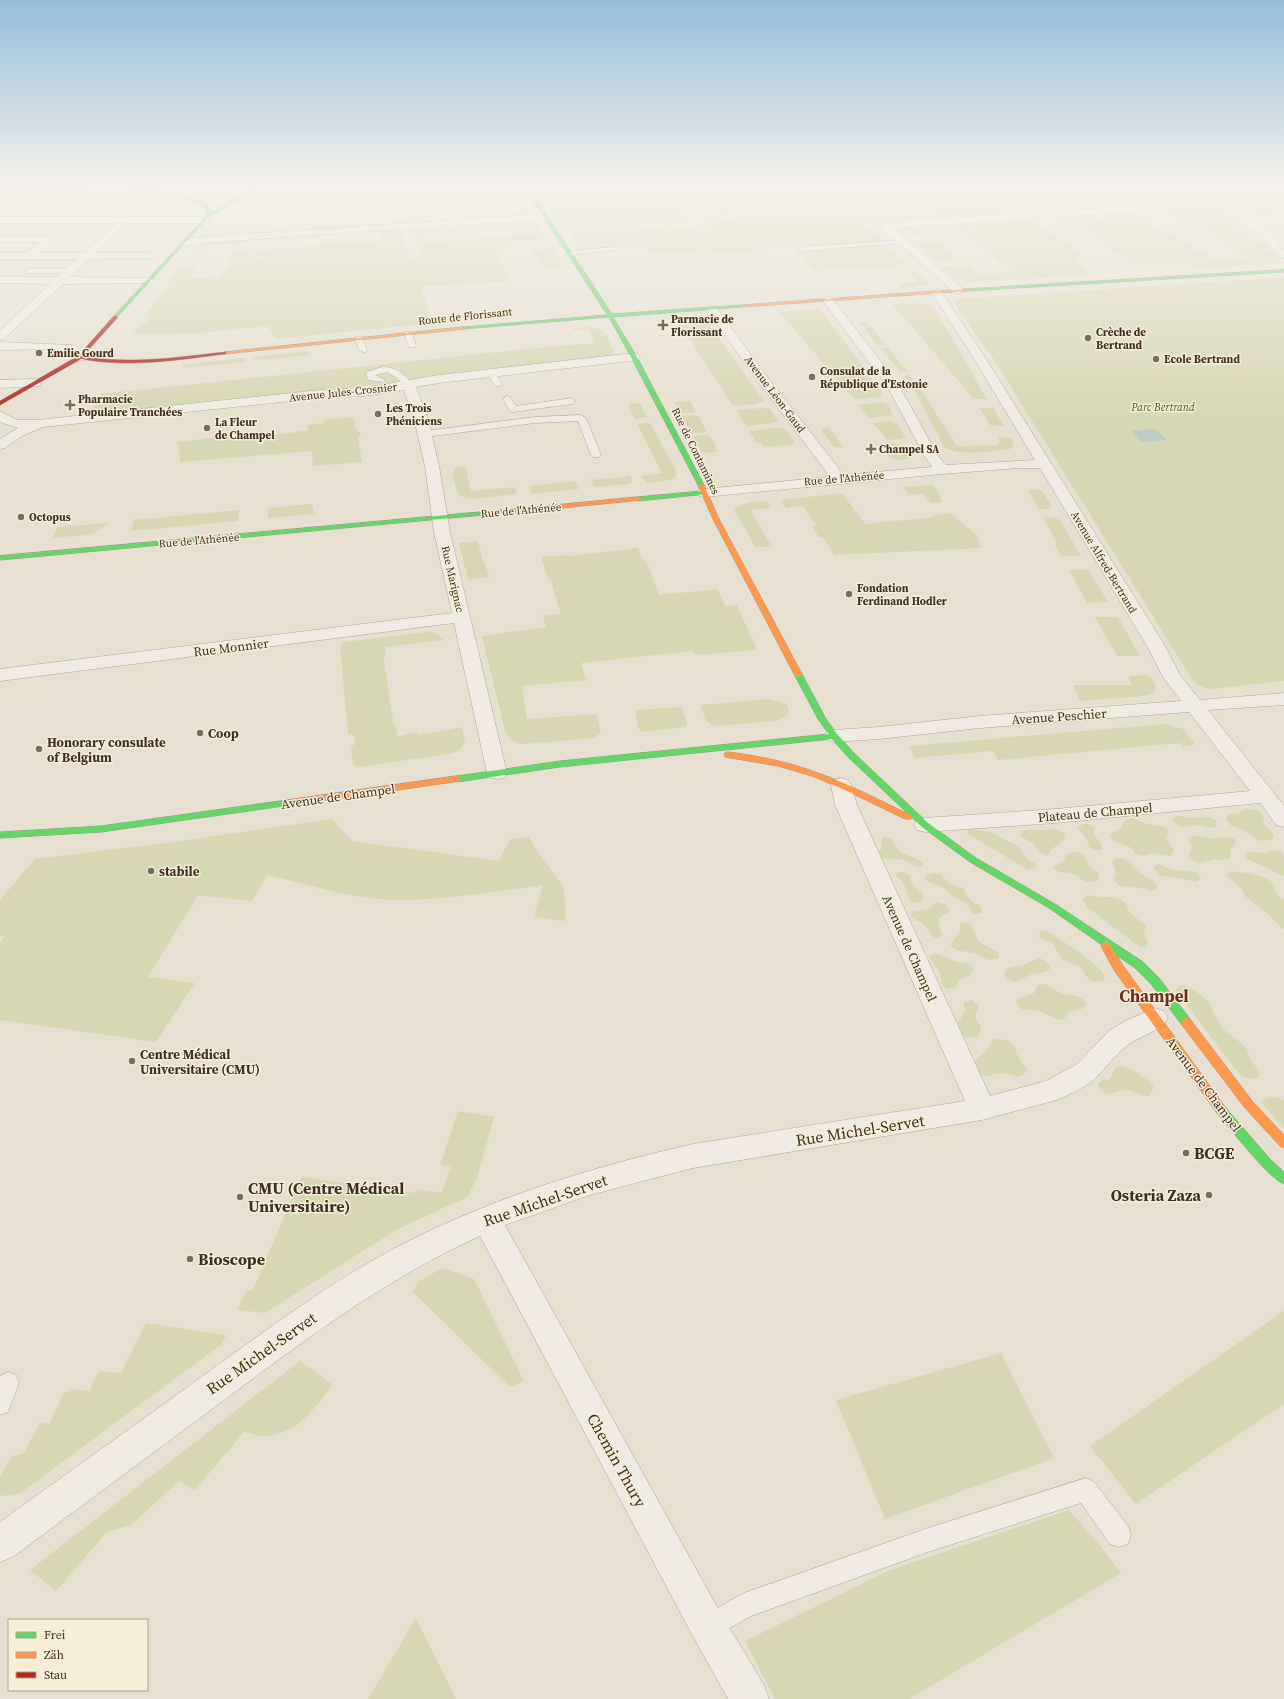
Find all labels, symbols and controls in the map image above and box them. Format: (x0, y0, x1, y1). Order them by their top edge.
street label: Route de Florissant (417, 304, 513, 329)
place label: Parmacie de Florissant (671, 312, 734, 340)
marker: Parmacie de Florissant (658, 320, 668, 330)
place label: Crèche de Bertrand (1096, 325, 1146, 353)
marker: Crèche de Bertrand (1083, 333, 1093, 343)
place label: Emilie Gourd (47, 346, 114, 361)
marker: Emilie Gourd (34, 348, 44, 358)
place label: Ecole Bertrand (1164, 352, 1240, 367)
street label: Avenue Léon-Gaud (741, 353, 809, 436)
marker: Ecole Bertrand (1151, 354, 1161, 364)
place label: Consulat de la République d'Estonie (820, 364, 928, 392)
marker: Consulat de la République d'Estonie (807, 372, 817, 382)
street label: Avenue Jules-Crosnier (288, 379, 398, 406)
place label: Pharmacie Populaire Tranchées (78, 392, 182, 420)
marker: Pharmacie Populaire Tranchées (65, 400, 75, 410)
park label: Parc Bertrand (1130, 400, 1195, 415)
place label: Les Trois Phéniciens (386, 401, 442, 429)
street label: Rue de Contamines (668, 405, 723, 497)
marker: Les Trois Phéniciens (373, 409, 383, 419)
place label: La Fleur de Champel (215, 415, 275, 443)
marker: La Fleur de Champel (202, 423, 212, 433)
place label: Champel SA (879, 442, 940, 457)
marker: Champel SA (866, 444, 876, 454)
street label: Rue de l'Athénée (803, 467, 885, 489)
street label: Rue de l'Athénée (480, 499, 562, 521)
street label: Avenue Alfred-Bertrand (1067, 508, 1141, 617)
place label: Octopus (29, 510, 71, 525)
marker: Octopus (16, 512, 26, 522)
street label: Rue de l'Athénée (158, 529, 240, 551)
street label: Rue Marignac (438, 544, 468, 615)
place label: Fondation Ferdinand Hodler (857, 581, 948, 609)
marker: Fondation Ferdinand Hodler (844, 589, 854, 599)
street label: Rue Monnier (192, 634, 270, 661)
street label: Avenue Peschier (1011, 705, 1108, 728)
place label: Coop (208, 725, 239, 742)
marker: Coop (195, 728, 205, 738)
place label: Honorary consulate of Belgium (47, 734, 166, 766)
marker: Honorary consulate of Belgium (34, 744, 44, 754)
street label: Avenue de Champel (280, 780, 396, 813)
street label: Plateau de Champel (1037, 799, 1153, 826)
place label: stabile (159, 863, 200, 880)
marker: stabile (146, 866, 156, 876)
street label: Avenue de Champel (878, 892, 941, 1004)
district label: Champel (1119, 984, 1189, 1008)
street label: Avenue de Champel (1162, 1033, 1245, 1135)
place label: Centre Médical Universitaire (CMU) (140, 1046, 260, 1078)
marker: Centre Médical Universitaire (CMU) (127, 1056, 137, 1066)
street label: Rue Michel-Servet (794, 1109, 927, 1151)
place label: BCGE (1194, 1142, 1235, 1164)
marker: BCGE (1181, 1148, 1191, 1158)
street label: Rue Michel-Servet (480, 1168, 611, 1232)
place label: CMU (Centre Médical Universitaire) (248, 1177, 404, 1217)
place label: Osteria Zaza (1111, 1184, 1201, 1206)
marker: Osteria Zaza (1204, 1190, 1214, 1200)
marker: CMU (Centre Médical Universitaire) (235, 1192, 245, 1202)
place label: Bioscope (198, 1248, 265, 1270)
marker: Bioscope (185, 1254, 195, 1264)
street label: Rue Michel-Servet (201, 1306, 321, 1399)
street label: Chemin Thury (582, 1409, 652, 1511)
legend (8, 1619, 148, 1691)
text: Frei (44, 1627, 66, 1643)
text: Zäh (44, 1647, 64, 1663)
text: Stau (44, 1667, 67, 1683)

